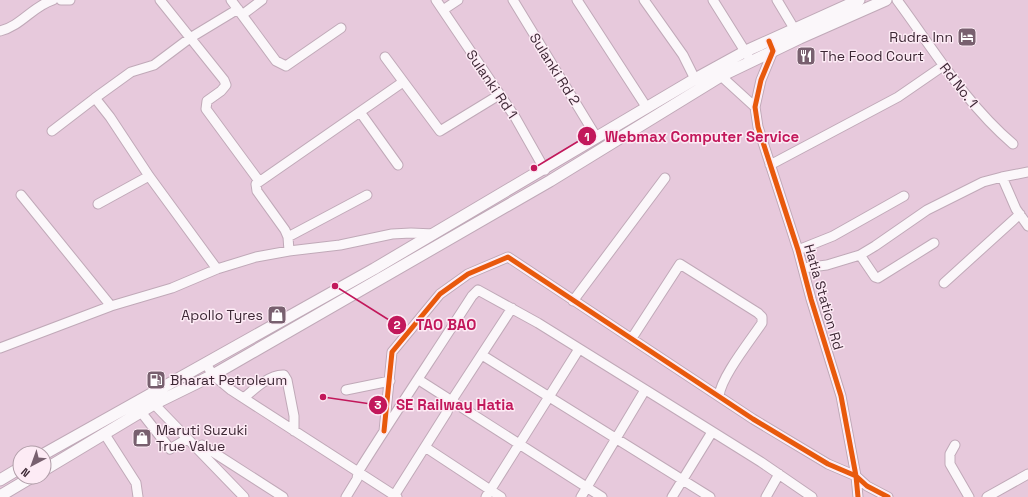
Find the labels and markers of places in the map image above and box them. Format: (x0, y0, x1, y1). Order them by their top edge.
hotel icon: Rudra Inn (956, 26, 978, 48)
place label: Rudra Inn (889, 28, 953, 46)
restaurant icon: The Food Court (795, 45, 817, 67)
place label: The Food Court (820, 47, 924, 65)
callout: Webmax Computer Service (577, 123, 808, 150)
shop icon: Apollo Tyres (266, 304, 288, 326)
place label: Apollo Tyres (181, 306, 263, 324)
callout: TAO BAO (387, 311, 484, 338)
fuel station icon: Bharat Petroleum (145, 369, 167, 391)
place label: Bharat Petroleum (170, 371, 287, 389)
callout: SE Railway Hatia (368, 392, 522, 419)
place label: Maruti Suzuki True Value (156, 421, 247, 455)
shop icon: Maruti Suzuki True Value (131, 427, 153, 449)

